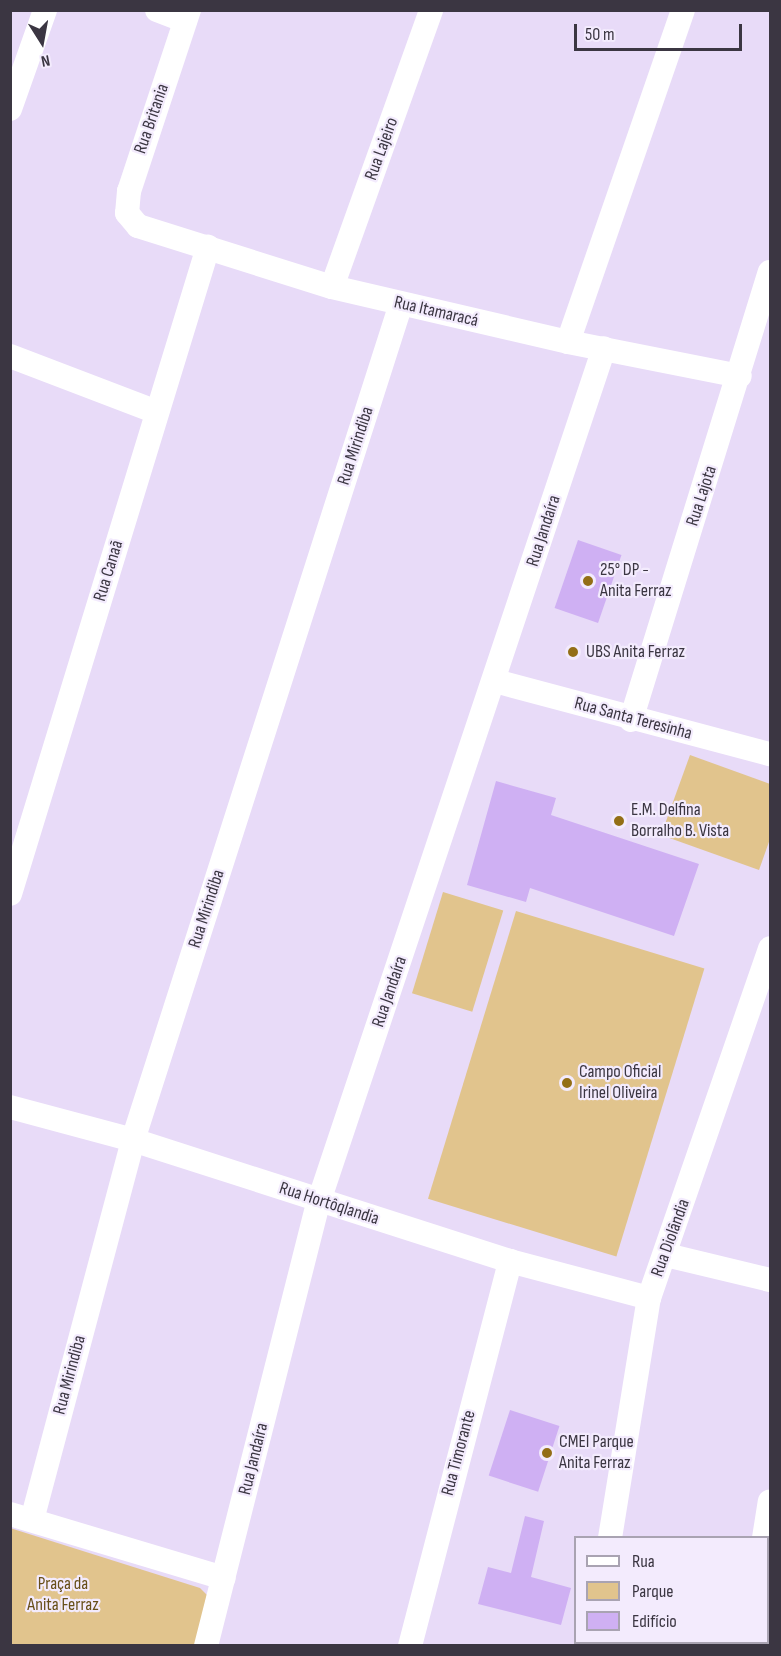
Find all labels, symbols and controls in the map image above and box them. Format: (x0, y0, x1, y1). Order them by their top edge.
north arrow (12, 12, 72, 72)
scale bar (577, 12, 745, 50)
text: 50 m (585, 24, 615, 45)
text: N (40, 50, 52, 70)
street label: Rua Britania (130, 81, 174, 157)
street label: Rua Lajeiro (361, 115, 403, 183)
street label: Rua Itamaracá (392, 292, 480, 332)
street label: Rua Mirindiba (333, 404, 379, 488)
street label: Rua Lajota (682, 463, 722, 529)
street label: Rua Jandaíra (522, 493, 566, 569)
street label: Rua Canaã (90, 538, 128, 604)
place label: 25° DP - Anita Ferraz (600, 560, 672, 602)
marker: 25° DP - Anita Ferraz (581, 574, 595, 588)
place label: UBS Anita Ferraz (586, 641, 685, 663)
marker: UBS Anita Ferraz (564, 643, 582, 661)
street label: Rua Santa Teresinha (572, 693, 694, 745)
place label: E.M. Delfina Borralho B. Vista (631, 800, 729, 842)
marker: E.M. Delfina Borralho B. Vista (612, 814, 626, 828)
street label: Rua Mirindiba (184, 867, 230, 951)
street label: Rua Jandaíra (368, 954, 412, 1030)
place label: Campo Oficial Irinel Oliveira (579, 1062, 661, 1104)
marker: Campo Oficial Irinel Oliveira (560, 1076, 574, 1090)
street label: Rua Hortôqlandia (276, 1178, 382, 1230)
street label: Rua Diolândia (647, 1196, 695, 1280)
street label: Rua Mirindiba (49, 1333, 91, 1417)
street label: Rua Timorante (437, 1408, 481, 1498)
street label: Rua Jandaíra (235, 1421, 273, 1497)
place label: CMEI Parque Anita Ferraz (559, 1432, 634, 1474)
marker: CMEI Parque Anita Ferraz (540, 1446, 554, 1460)
legend (574, 1536, 769, 1644)
text: Rua (632, 1551, 655, 1572)
park label: Praça da Anita Ferraz (27, 1574, 99, 1616)
text: Parque (632, 1581, 673, 1602)
text: Edifício (632, 1611, 677, 1632)

